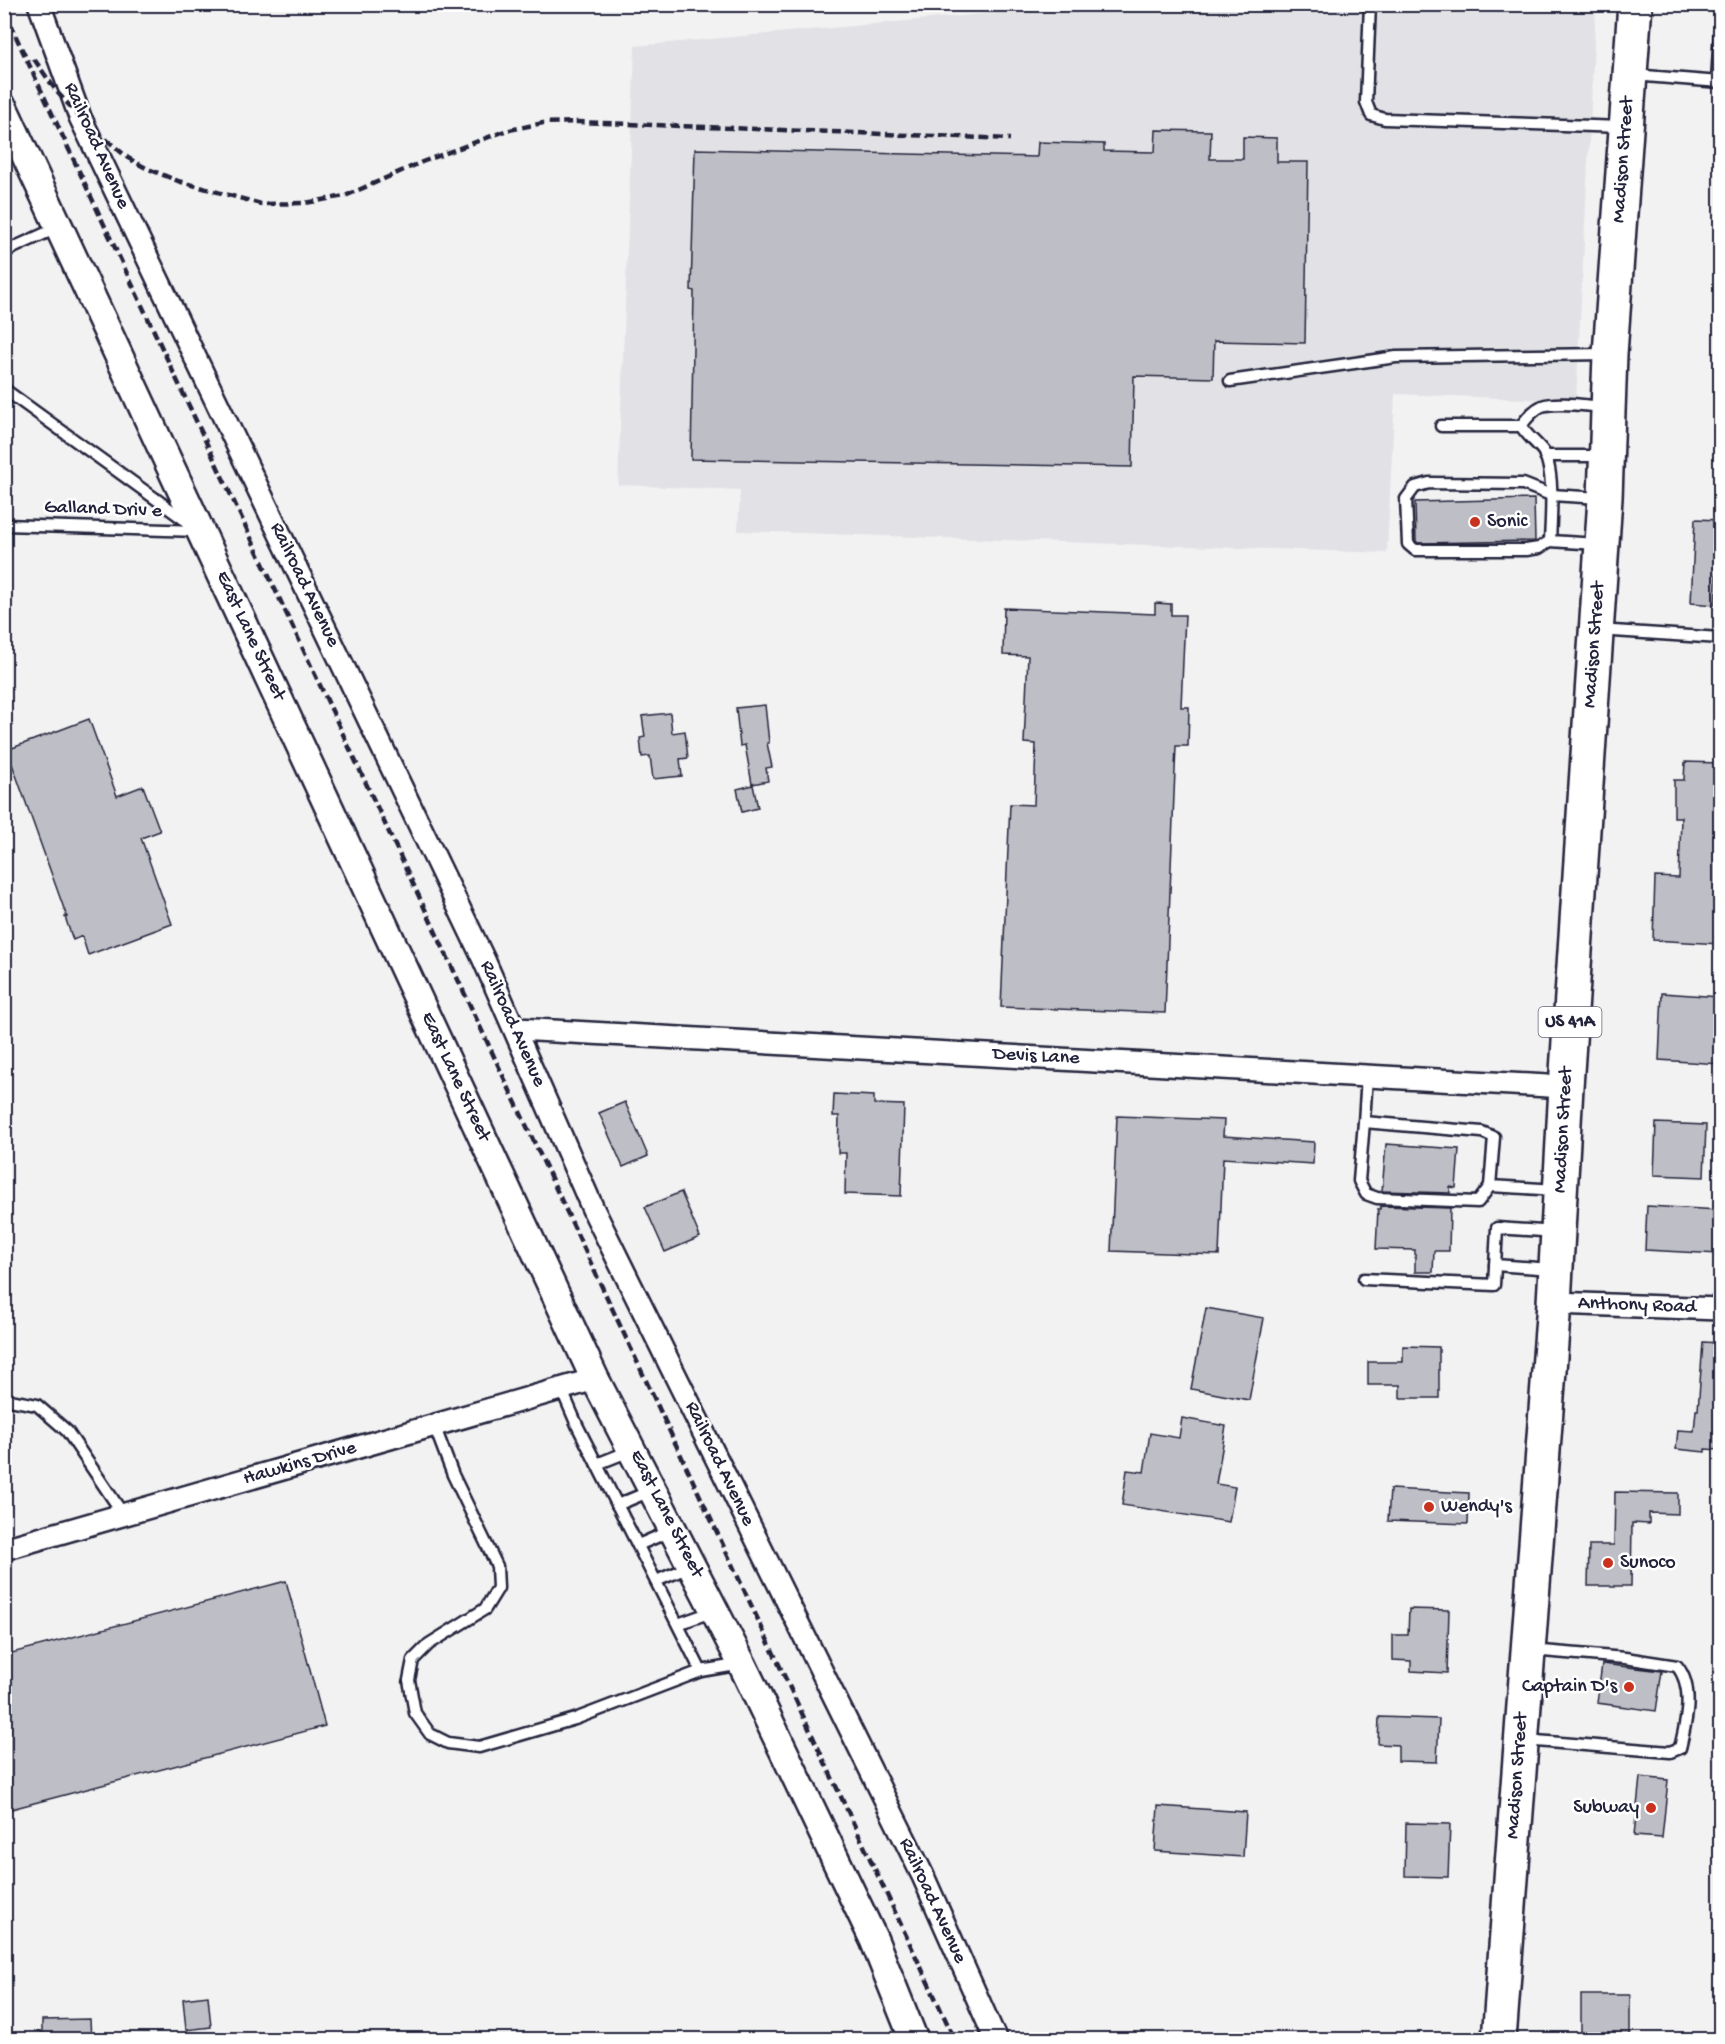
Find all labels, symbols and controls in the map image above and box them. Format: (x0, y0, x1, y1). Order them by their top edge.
street label: Railroad Avenue (58, 79, 134, 213)
street label: Madison Street (1608, 94, 1640, 224)
street label: Galland Driv e (44, 496, 163, 524)
place label: Sonic (1487, 511, 1528, 534)
marker: Sonic (1468, 515, 1482, 529)
street label: Railroad Avenue (264, 519, 344, 652)
street label: East Lane Street (210, 568, 291, 706)
street label: Madison Street (1579, 579, 1611, 709)
street label: Railroad Avenue (474, 957, 550, 1091)
road number: US 41A (1538, 1007, 1602, 1037)
street label: East Lane Street (415, 1009, 496, 1147)
street label: Devis Lane (990, 1043, 1081, 1071)
street label: Madison Street (1549, 1064, 1579, 1194)
street label: Anthony Road (1577, 1292, 1699, 1320)
street label: Railroad Avenue (679, 1398, 759, 1531)
street label: Hawkins Drive (241, 1437, 360, 1491)
street label: East Lane Street (624, 1446, 709, 1583)
place label: Wendy's (1441, 1496, 1512, 1519)
marker: Wendy's (1422, 1500, 1436, 1514)
place label: Sunoco (1620, 1552, 1676, 1575)
marker: Sunoco (1601, 1556, 1615, 1570)
place label: Captain D's (1522, 1676, 1618, 1699)
marker: Captain D's (1622, 1680, 1636, 1694)
street label: Madison Street (1502, 1710, 1534, 1840)
place label: Subway (1573, 1797, 1639, 1820)
marker: Subway (1644, 1801, 1658, 1815)
street label: Railroad Avenue (893, 1835, 971, 1968)

